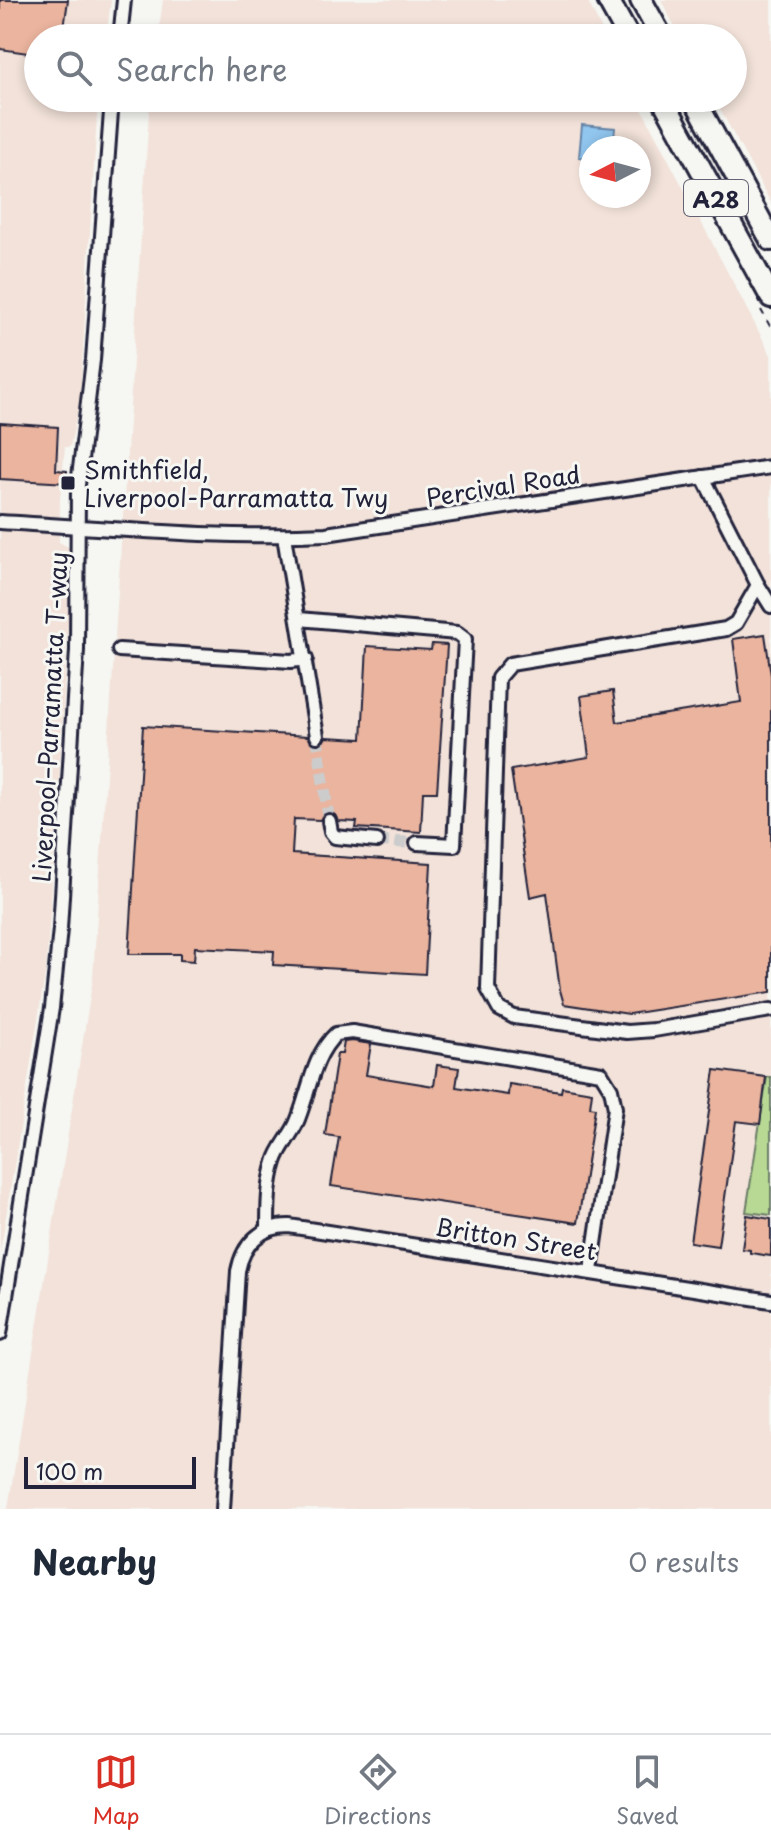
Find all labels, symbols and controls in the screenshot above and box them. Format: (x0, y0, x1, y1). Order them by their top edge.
search box (24, 24, 747, 112)
icon: search (52, 46, 96, 90)
text: Search here (116, 46, 288, 91)
north arrow (579, 136, 651, 208)
road number: A28 (684, 180, 748, 216)
place label: Smithfield, Liverpool-Parramatta Twy (84, 451, 388, 515)
street label: Percival Road (423, 455, 583, 515)
marker: Smithfield, Liverpool-Parramatta Twy (59, 474, 77, 492)
street label: Liverpool–Parramatta T-way (22, 551, 76, 883)
street label: Britton Street (433, 1207, 599, 1269)
scale bar (24, 1453, 196, 1489)
text: 100 m (36, 1454, 103, 1487)
text: Nearby (32, 1535, 157, 1587)
text: 0 results (628, 1542, 739, 1581)
tab: Map (92, 1750, 139, 1831)
tab: Directions (324, 1750, 431, 1831)
tab: Saved (616, 1750, 679, 1831)

